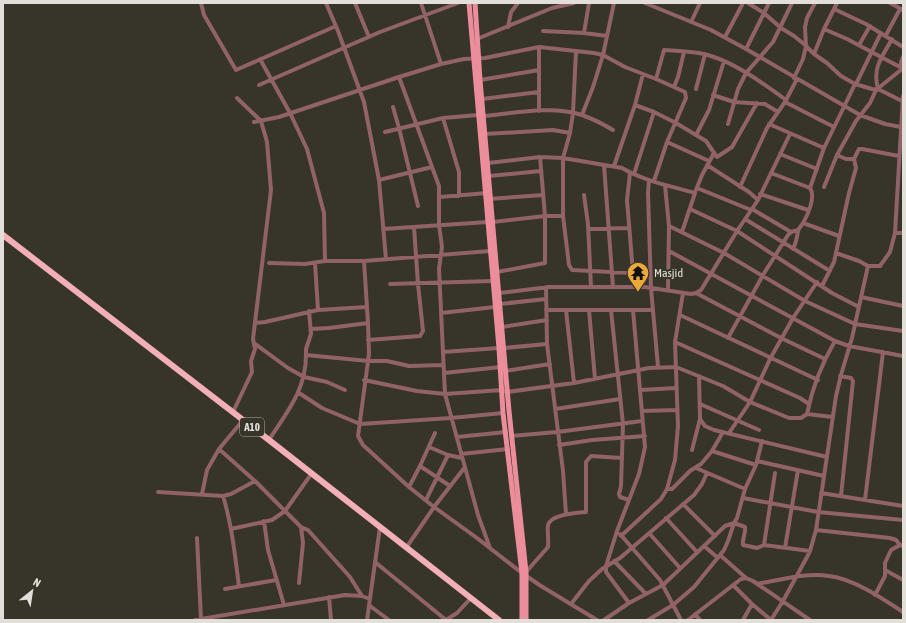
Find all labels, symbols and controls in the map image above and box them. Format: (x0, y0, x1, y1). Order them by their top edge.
temple icon: Masjid (625, 260, 651, 293)
place label: Masjid (654, 266, 683, 280)
road number: A10 (240, 418, 264, 436)
north arrow (12, 571, 52, 611)
text: N (31, 576, 43, 589)

